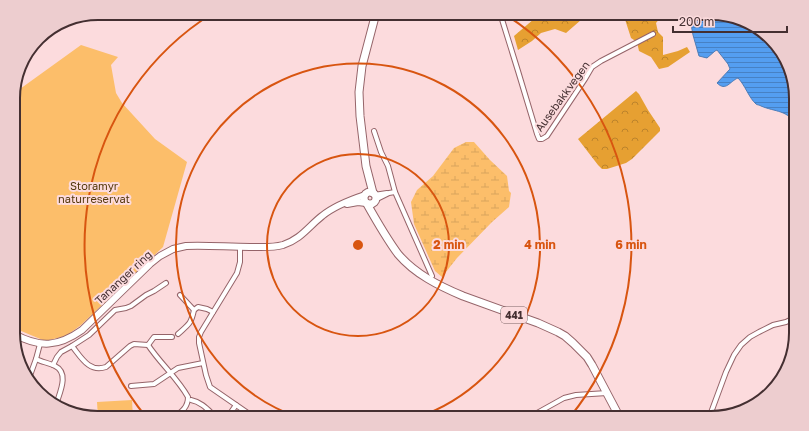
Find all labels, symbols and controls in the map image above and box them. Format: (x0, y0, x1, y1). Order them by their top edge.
scale bar (673, 8, 787, 34)
text: 200 m (679, 14, 714, 29)
street label: Ausebakkvegen (532, 58, 592, 134)
park label: Storamyr naturreservat (58, 179, 130, 205)
text: 2 min (433, 237, 465, 252)
text: 4 min (524, 237, 556, 252)
text: 6 min (615, 237, 647, 252)
centre of rings (351, 238, 365, 252)
street label: Tananger ring (92, 247, 154, 307)
road number: 441 (501, 307, 527, 323)

